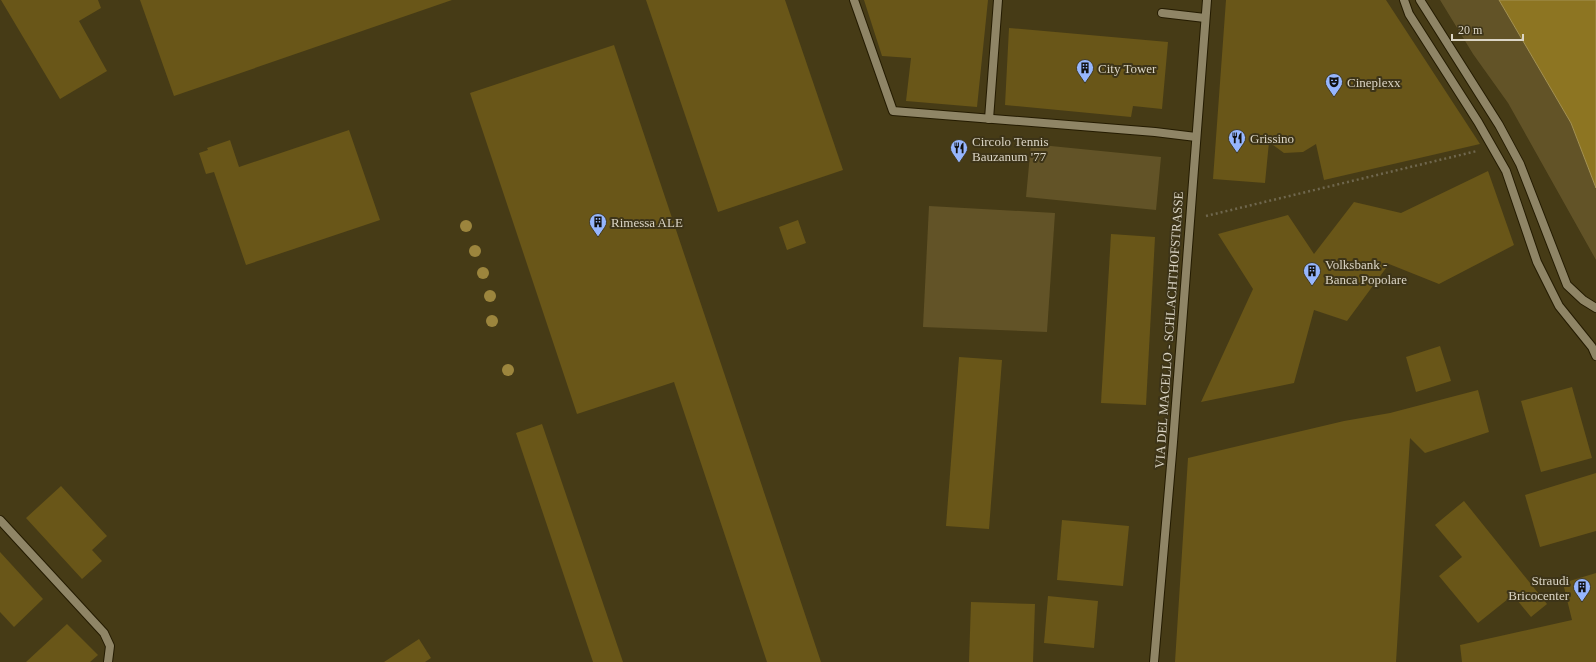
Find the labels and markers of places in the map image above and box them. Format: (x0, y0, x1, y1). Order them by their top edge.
building icon: City Tower (1075, 58, 1095, 83)
place label: City Tower (1098, 61, 1157, 76)
theatre icon: Cineplexx (1324, 72, 1344, 97)
place label: Cineplexx (1347, 75, 1401, 90)
restaurant icon: Grissino (1227, 128, 1247, 153)
place label: Grissino (1250, 131, 1294, 146)
place label: Circolo Tennis Bauzanum '77 (972, 134, 1048, 164)
restaurant icon: Circolo Tennis Bauzanum '77 (949, 138, 969, 163)
building icon: Rimessa ALE (588, 212, 608, 237)
place label: Rimessa ALE (611, 215, 683, 230)
place label: Volksbank - Banca Popolare (1325, 257, 1407, 287)
building icon: Volksbank - Banca Popolare (1302, 261, 1322, 286)
place label: Straudi Bricocenter (1508, 573, 1570, 603)
building icon: Straudi Bricocenter (1572, 577, 1592, 602)

